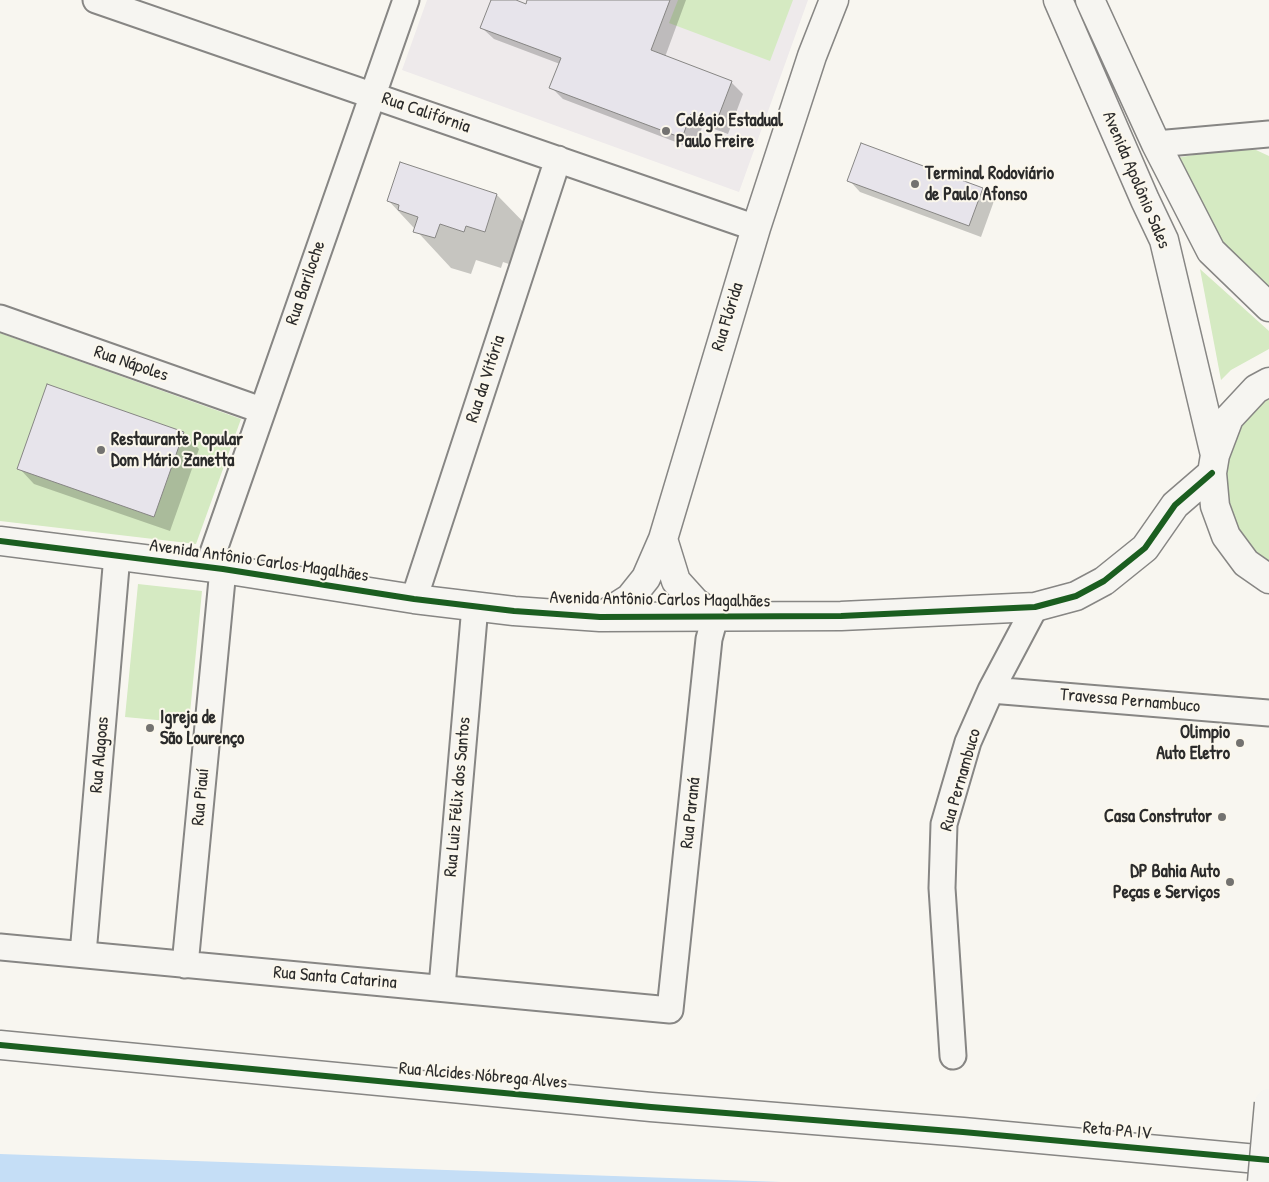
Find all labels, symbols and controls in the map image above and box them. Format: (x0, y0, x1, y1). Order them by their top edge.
street label: Rua Califórnia (379, 88, 473, 138)
street label: Avenida Apolônio Sales (1097, 108, 1175, 252)
place label: Colégio Estadual Paulo Freire (676, 110, 783, 152)
marker: Colégio Estadual Paulo Freire (660, 125, 672, 137)
place label: Terminal Rodoviário de Paulo Afonso (925, 163, 1054, 205)
marker: Terminal Rodoviário de Paulo Afonso (909, 178, 921, 190)
street label: Rua Bariloche (282, 238, 330, 328)
street label: Rua Flórida (707, 280, 749, 354)
street label: Rua da Vitória (462, 333, 510, 425)
street label: Rua Nápoles (91, 341, 171, 387)
place label: Restaurante Popular Dom Mário Zanetta (111, 429, 243, 472)
marker: Restaurante Popular Dom Mário Zanetta (95, 444, 107, 456)
street label: Avenida Antônio Carlos Magalhães (148, 535, 370, 587)
street label: Avenida Antônio Carlos Magalhães (549, 587, 771, 613)
street label: Travessa Pernambuco (1059, 684, 1201, 718)
place label: Igreja de São Lourenço (160, 707, 244, 750)
street label: Rua Alagoas (86, 716, 114, 794)
street label: Rua Luiz Félix dos Santos (440, 716, 476, 878)
marker: Igreja de São Lourenço (144, 722, 156, 734)
place label: Olimpio Auto Eletro (1156, 722, 1230, 764)
street label: Rua Pernambuco (936, 726, 986, 834)
marker: Olimpio Auto Eletro (1234, 737, 1246, 749)
street label: Rua Piauí (188, 767, 214, 827)
street label: Rua Paraná (677, 776, 705, 850)
place label: Casa Construtor (1104, 806, 1212, 828)
marker: Casa Construtor (1216, 811, 1228, 823)
place label: DP Bahia Auto Peças e Serviços (1113, 861, 1220, 904)
marker: DP Bahia Auto Peças e Serviços (1224, 876, 1236, 888)
street label: Rua Santa Catarina (272, 962, 398, 994)
street label: Rua Alcides Nóbrega Alves (398, 1058, 568, 1094)
street label: Reta PA IV (1082, 1117, 1152, 1145)

